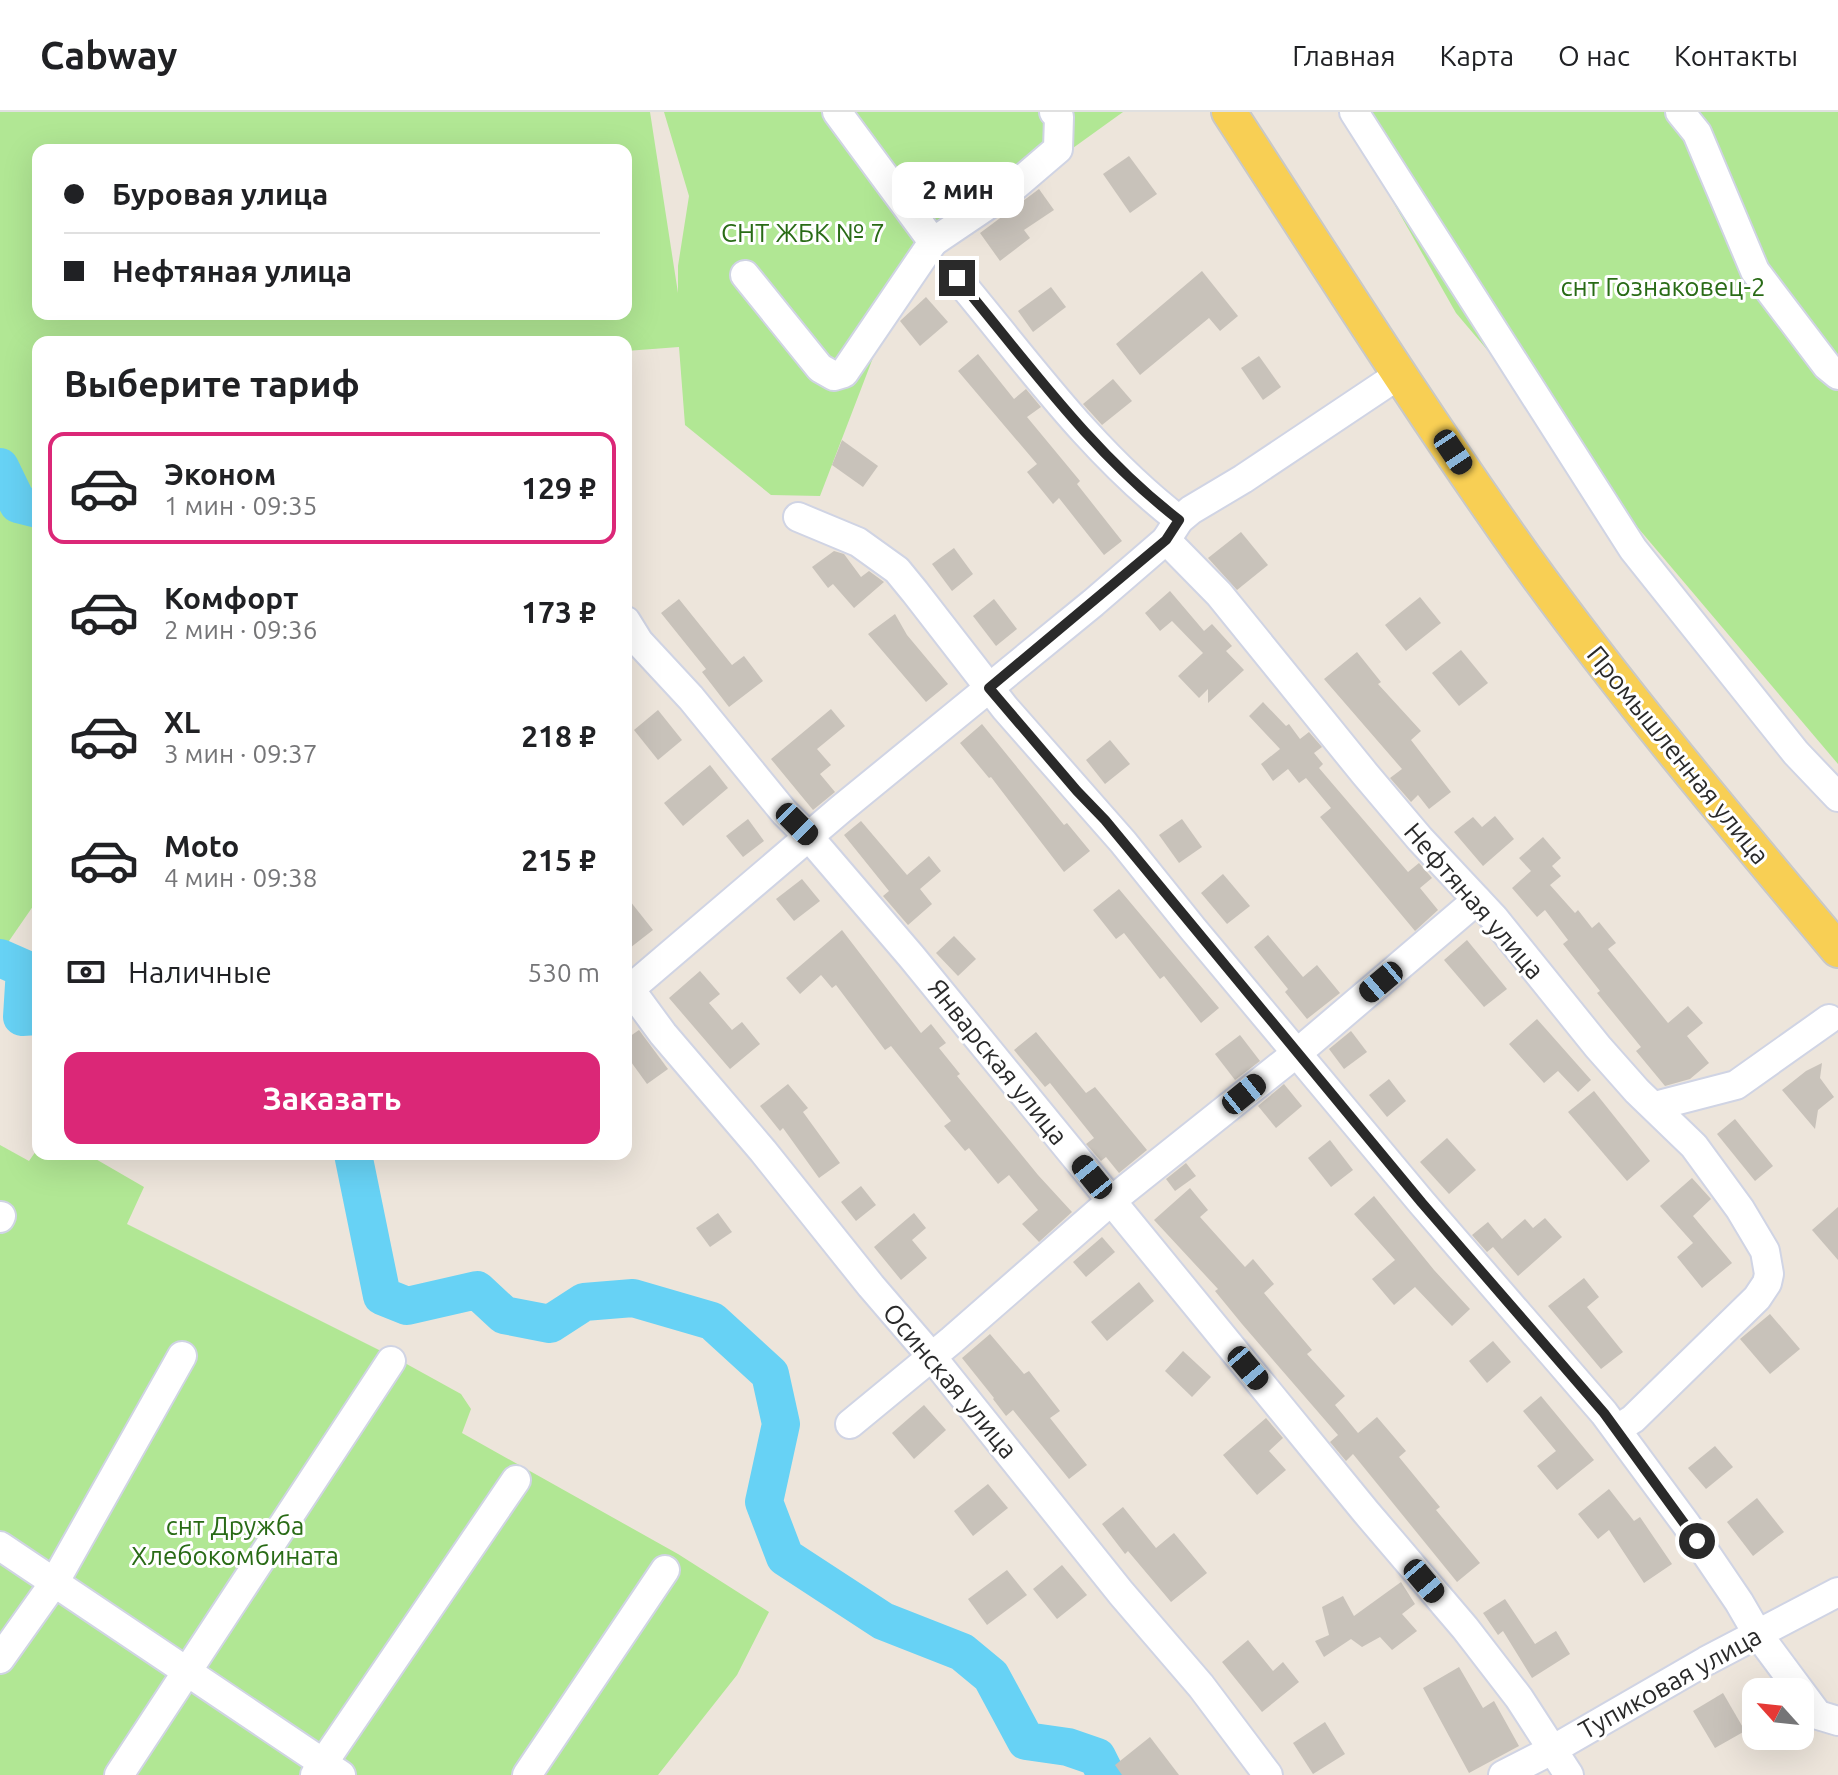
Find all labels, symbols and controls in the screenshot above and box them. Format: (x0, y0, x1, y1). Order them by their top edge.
text: Cabway (40, 34, 177, 76)
text: Главная (1292, 40, 1395, 71)
text: Карта (1439, 40, 1514, 71)
text: О нас (1558, 40, 1630, 71)
text: Контакты (1674, 40, 1798, 71)
callout: 2 мин (891, 162, 1023, 218)
text: 2 мин (922, 175, 994, 204)
text: Буровая улица (112, 177, 328, 211)
park label: СНТ ЖБК № 7 (721, 218, 885, 247)
text: Нефтяная улица (112, 254, 352, 288)
route end (939, 260, 975, 296)
park label: снт Гознаковец-2 (1560, 272, 1766, 301)
text: Выберите тариф (64, 363, 360, 404)
car (1430, 425, 1476, 479)
icon: car (68, 452, 140, 524)
text: Эконом (164, 457, 276, 491)
text: 129 ₽ (521, 471, 596, 505)
text: 1 мин · 09:35 (164, 491, 317, 520)
icon: car (68, 576, 140, 648)
text: Комфорт (164, 581, 298, 615)
text: 173 ₽ (521, 595, 596, 629)
text: 2 мин · 09:36 (164, 615, 317, 644)
street label: Промышленная улица (1582, 640, 1775, 870)
icon: car (68, 700, 140, 772)
text: XL (164, 705, 200, 739)
text: 218 ₽ (521, 719, 596, 753)
text: 3 мин · 09:37 (164, 739, 317, 768)
car (772, 799, 822, 849)
street label: Нефтяная улица (1399, 817, 1550, 985)
icon: car (68, 824, 140, 896)
text: Moto (164, 829, 239, 863)
text: 215 ₽ (521, 843, 596, 877)
text: 4 мин · 09:38 (164, 863, 317, 892)
icon: cash (64, 950, 108, 994)
text: Наличные (128, 955, 272, 989)
car (1355, 957, 1407, 1007)
text: 530 m (528, 958, 600, 987)
street label: Январская улица (923, 973, 1074, 1150)
button: Заказать (64, 1052, 600, 1144)
car (1218, 1070, 1270, 1118)
car (1068, 1151, 1116, 1203)
street label: Осинская улица (877, 1298, 1023, 1464)
car (1223, 1342, 1273, 1394)
park label: снт Дружба Хлебокомбината (131, 1511, 339, 1570)
route start (1679, 1523, 1715, 1559)
car (1399, 1555, 1449, 1607)
street label: Тупиковая улица (1574, 1620, 1766, 1745)
north arrow (1742, 1678, 1814, 1750)
map controls (1742, 1678, 1814, 1750)

